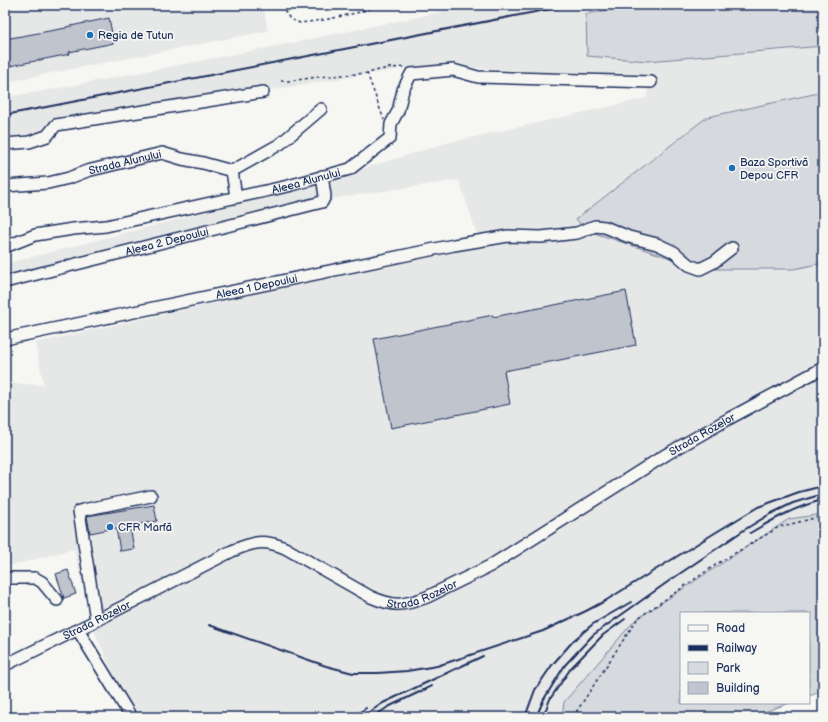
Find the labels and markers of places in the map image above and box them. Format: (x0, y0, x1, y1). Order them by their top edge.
place label: Regia de Tutun (98, 29, 174, 42)
marker: Regia de Tutun (85, 30, 95, 40)
place label: Baza Sportivă Depou CFR (740, 156, 808, 182)
marker: Baza Sportivă Depou CFR (727, 163, 737, 173)
place label: CFR Marfă (118, 521, 172, 534)
marker: CFR Marfă (105, 522, 115, 532)

